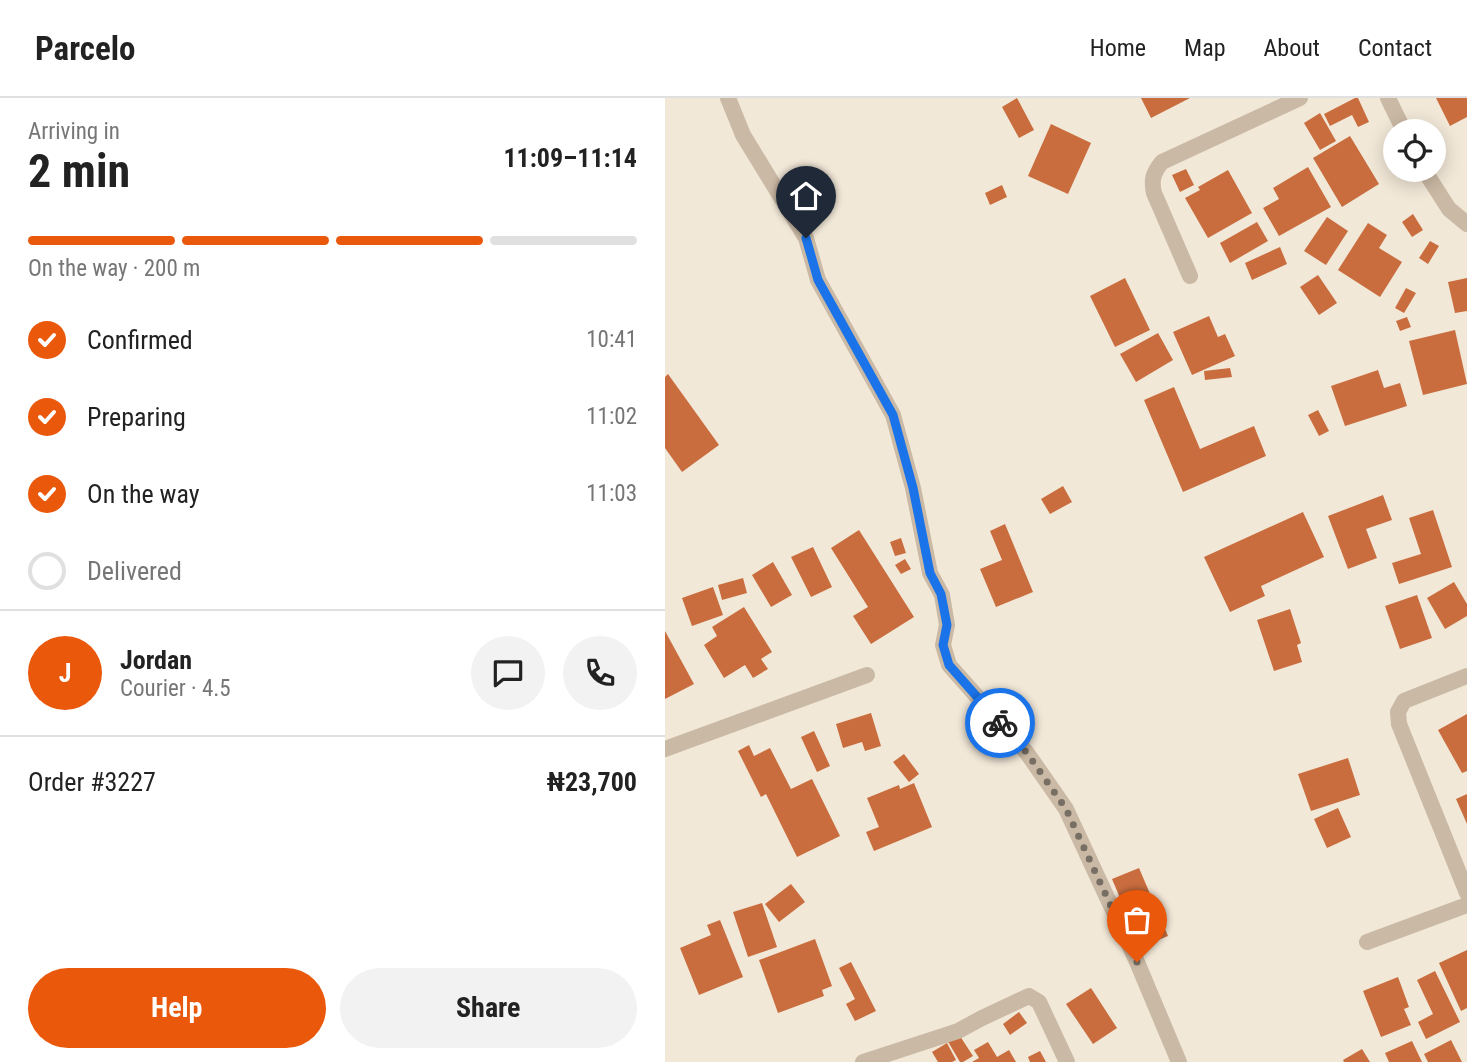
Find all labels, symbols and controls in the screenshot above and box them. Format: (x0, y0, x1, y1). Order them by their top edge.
text: Parcelo (35, 29, 135, 68)
text: Home (1090, 34, 1146, 62)
text: Map (1184, 34, 1226, 62)
text: About (1264, 34, 1320, 62)
text: Contact (1358, 34, 1432, 62)
text: Arriving in (28, 118, 120, 145)
map controls (1383, 119, 1446, 182)
button: locate (1383, 119, 1446, 182)
text: 11:09–11:14 (503, 143, 637, 173)
text: 2 min (28, 144, 130, 198)
pin (776, 166, 836, 238)
icon: home (787, 177, 825, 215)
text: On the way · 200 m (28, 255, 200, 282)
icon: check (28, 321, 66, 359)
text: Confirmed (87, 325, 193, 355)
text: 10:41 (586, 326, 637, 353)
icon: check (28, 398, 66, 436)
text: Preparing (87, 402, 186, 432)
text: 11:02 (586, 403, 637, 430)
icon: check (28, 475, 66, 513)
text: On the way (87, 479, 200, 509)
text: 11:03 (586, 480, 637, 507)
text: Delivered (87, 556, 182, 586)
button: chat (471, 636, 545, 710)
button: phone (563, 636, 637, 710)
text: Jordan (120, 645, 192, 675)
text: J (59, 658, 71, 688)
text: Courier · 4.5 (120, 675, 231, 702)
courier (965, 688, 1035, 758)
icon: bike (981, 704, 1019, 742)
text: Order #3227 (28, 767, 156, 797)
text: ₦23,700 (546, 767, 637, 797)
pin (1107, 890, 1167, 962)
icon: bag (1118, 901, 1156, 939)
button: Help (28, 968, 326, 1048)
button: Share (340, 968, 637, 1048)

